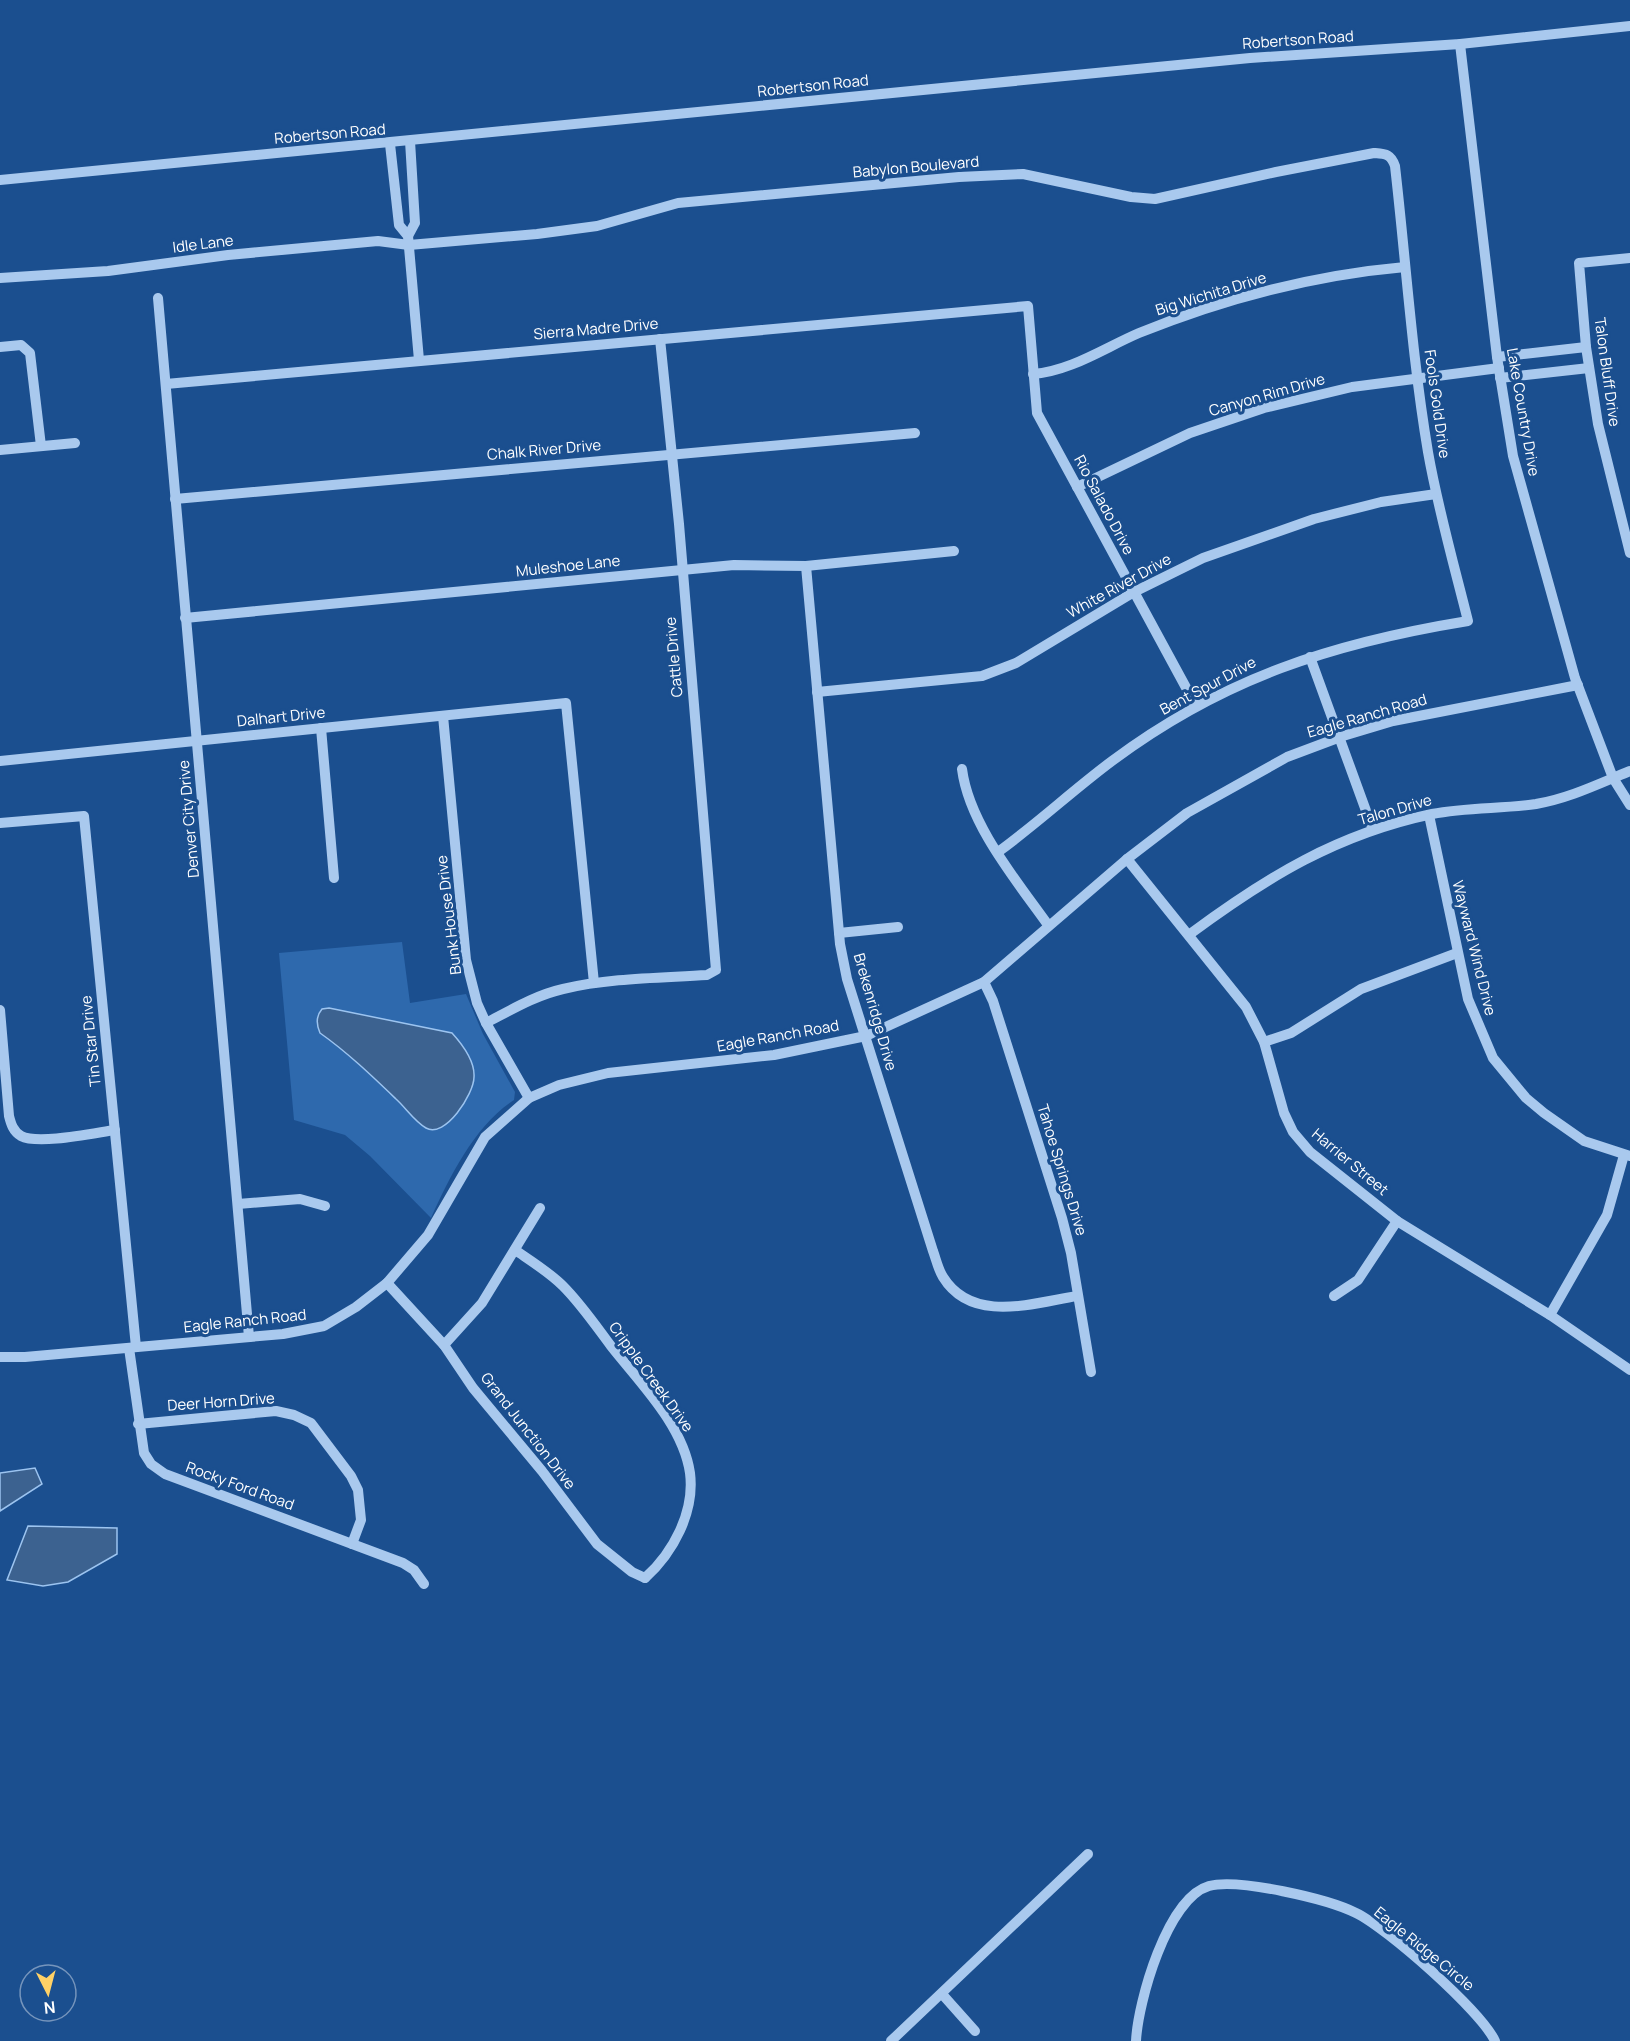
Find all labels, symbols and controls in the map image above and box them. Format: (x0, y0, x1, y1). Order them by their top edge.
street label: Robertson Road (1242, 25, 1354, 54)
street label: Robertson Road (756, 69, 870, 102)
street label: Robertson Road (273, 118, 386, 149)
street label: Babylon Boulevard (852, 151, 980, 182)
street label: Idle Lane (171, 229, 235, 258)
street label: Big Wichita Drive (1153, 267, 1269, 320)
street label: Sierra Madre Drive (533, 313, 660, 344)
street label: Talon Bluff Drive (1589, 316, 1626, 428)
street label: Lake Country Drive (1502, 346, 1545, 478)
street label: Fools Gold Drive (1419, 348, 1456, 460)
street label: Canyon Rim Drive (1206, 368, 1328, 421)
street label: Chalk River Drive (486, 434, 602, 465)
street label: Rio Salado Drive (1069, 451, 1140, 558)
street label: White River Drive (1063, 548, 1175, 623)
street label: Muleshoe Lane (515, 550, 621, 581)
street label: Cattle Drive (660, 616, 687, 698)
street label: Bent Spur Drive (1156, 651, 1260, 720)
street label: Eagle Ranch Road (1305, 688, 1429, 743)
street label: Dalhart Drive (236, 701, 326, 732)
street label: Denver City Drive (173, 759, 204, 879)
street label: Talon Drive (1356, 789, 1434, 830)
street label: Bunk House Drive (431, 854, 466, 976)
street label: Wayward Wind Drive (1448, 878, 1502, 1018)
street label: Brekenridge Drive (849, 951, 902, 1073)
street label: Tin Star Drive (75, 994, 106, 1088)
street label: Eagle Ranch Road (715, 1014, 841, 1057)
street label: Tahoe Springs Drive (1032, 1101, 1093, 1238)
street label: Harrier Street (1308, 1123, 1393, 1200)
street label: Eagle Ranch Road (182, 1304, 307, 1337)
street label: Cripple Creek Drive (604, 1317, 699, 1436)
street label: Grand Junction Drive (476, 1368, 581, 1494)
street label: Deer Horn Drive (167, 1387, 276, 1416)
street label: Rocky Ford Road (183, 1456, 297, 1515)
street label: Eagle Ridge Circle (1370, 1902, 1479, 1996)
north arrow (18, 1963, 78, 2023)
text: N (43, 1996, 56, 2019)

